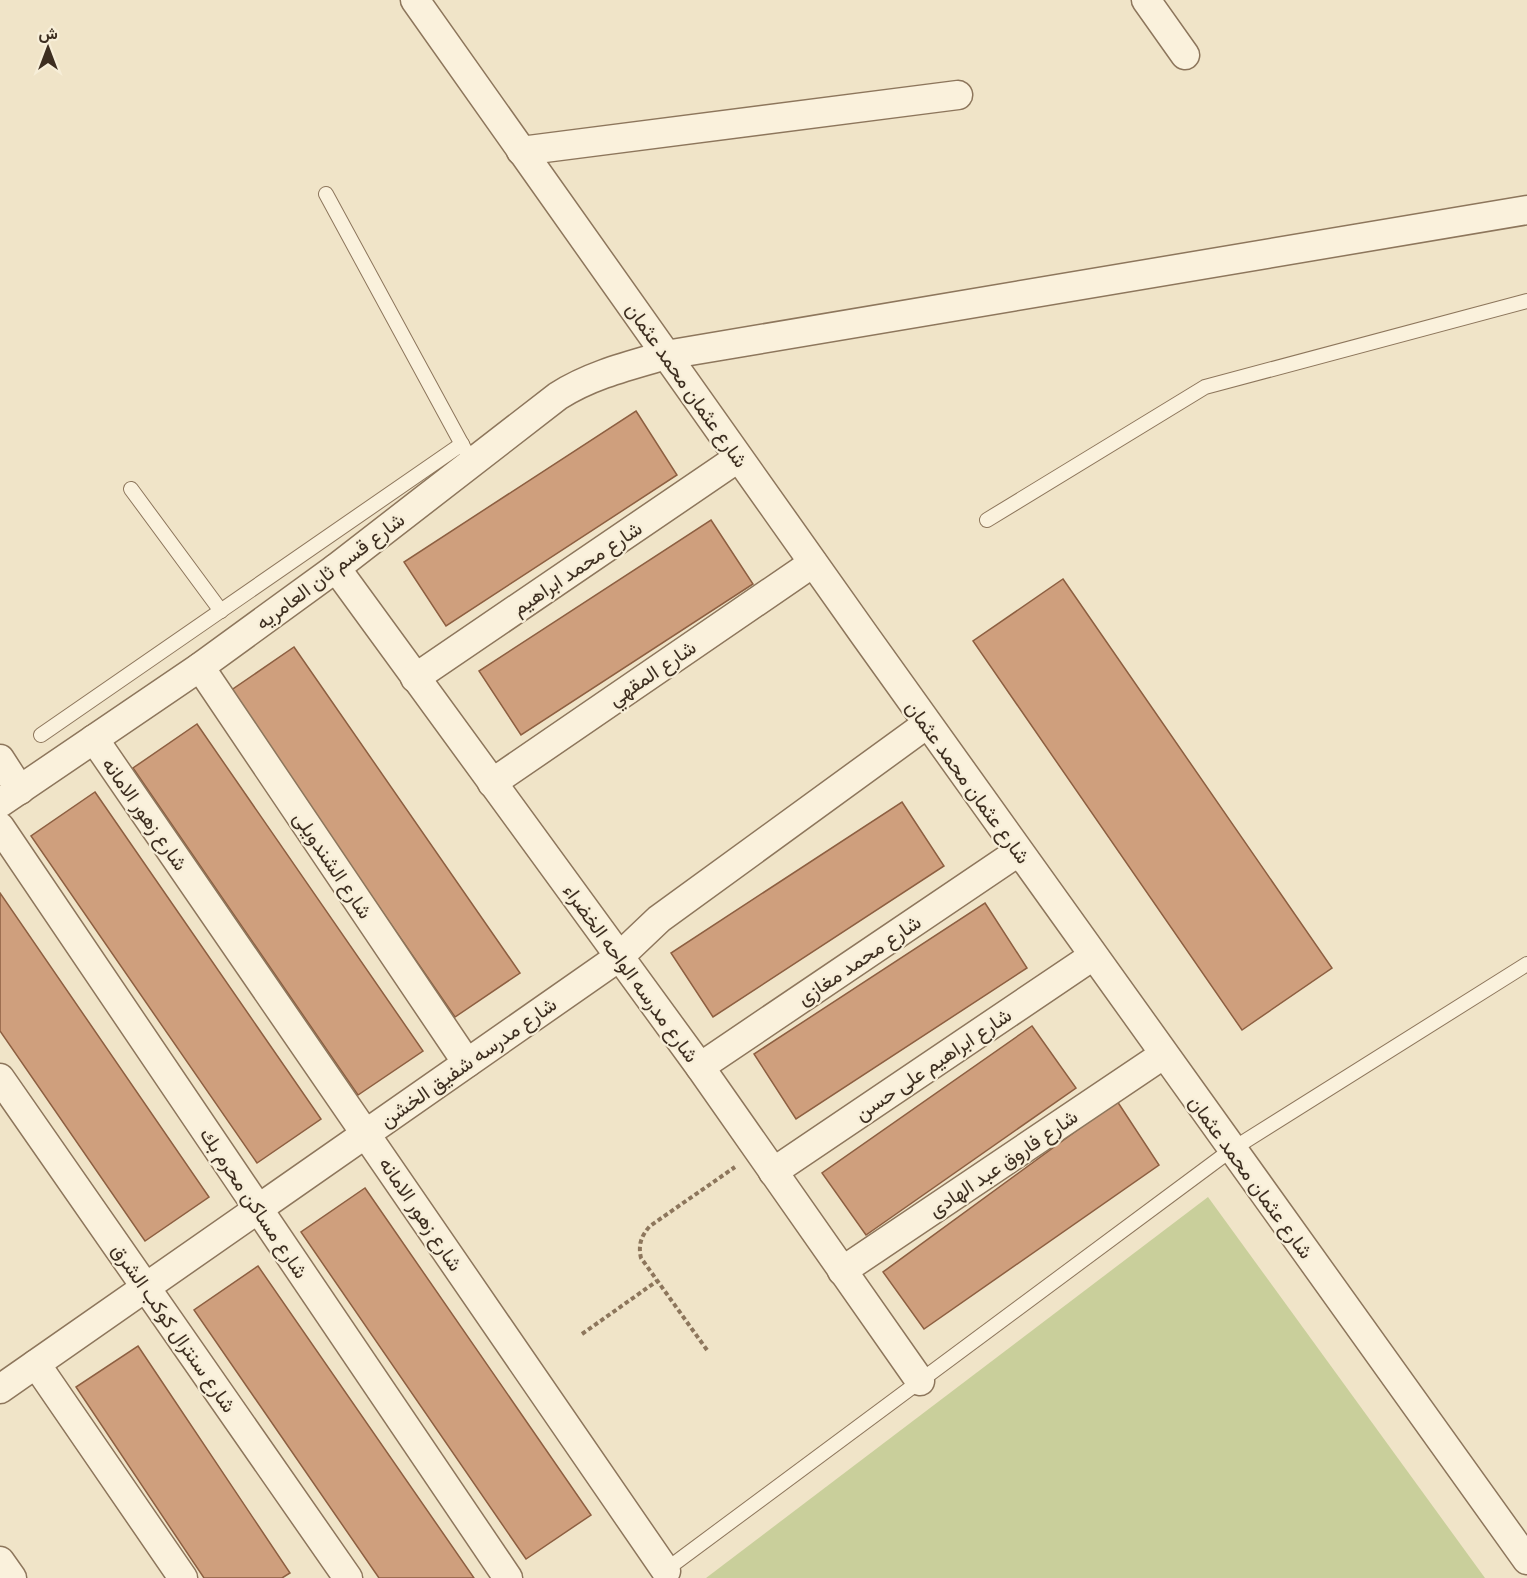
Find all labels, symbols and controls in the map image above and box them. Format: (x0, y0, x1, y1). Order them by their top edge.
north arrow (18, 18, 78, 78)
text: ش (38, 24, 58, 43)
street label: شارع عثمان محمد عثمان (619, 298, 753, 473)
street label: شارع قسم ثان العامريه (251, 507, 410, 636)
street label: شارع محمد ابراهيم (508, 516, 647, 622)
street label: شارع المقهي (604, 635, 703, 715)
street label: شارع عثمان محمد عثمان (899, 696, 1035, 869)
street label: شارع زهور الامانه (96, 753, 193, 876)
street label: شارع الشندويلى (287, 807, 378, 924)
street label: شارع مدرسه الواحه الخضراء (557, 879, 704, 1068)
street label: شارع محمد مغازى (793, 910, 927, 1012)
street label: شارع مدرسه شفيق الخشن (375, 992, 562, 1134)
street label: شارع ابراهيم على حسن (850, 1003, 1017, 1127)
street label: شارع عثمان محمد عثمان (1182, 1091, 1318, 1264)
street label: شارع فاروق عبد الهادى (924, 1104, 1083, 1223)
street label: شارع مساكن محرم بك (193, 1123, 313, 1284)
street label: شارع زهور الامانه (372, 1152, 468, 1277)
street label: شارع سنترال كوكب الشرق (105, 1239, 241, 1418)

